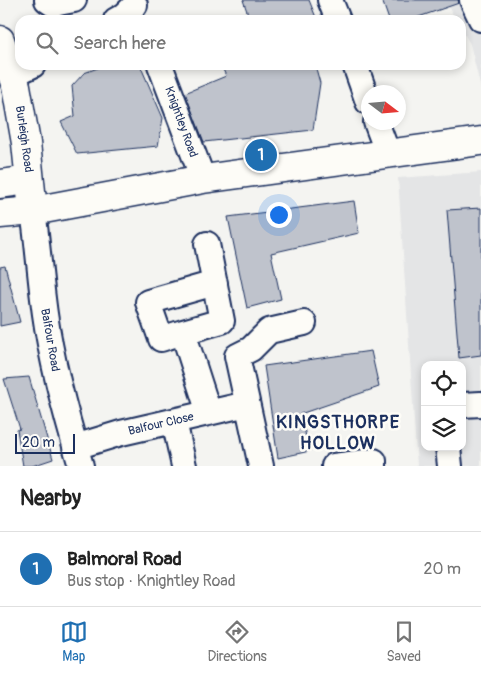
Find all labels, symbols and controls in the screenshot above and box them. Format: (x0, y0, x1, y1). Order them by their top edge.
search box (15, 15, 466, 70)
icon: search (33, 29, 61, 57)
text: Search here (73, 31, 166, 55)
street label: Knightley Road (161, 85, 201, 160)
north arrow (361, 85, 406, 130)
street label: Burleigh Road (12, 105, 36, 173)
pin: 1 (245, 136, 277, 174)
your location (266, 202, 292, 228)
street label: Balfour Road (37, 307, 63, 373)
map controls (421, 361, 466, 451)
button: locate (421, 361, 466, 406)
button: layers (421, 406, 466, 451)
street label: Balfour Close (127, 409, 195, 439)
district label: KINGSTHORPE HOLLOW (276, 411, 400, 455)
scale bar (15, 431, 75, 454)
text: 20 m (22, 434, 55, 451)
text: Nearby (20, 485, 81, 512)
text: Balmoral Road (67, 547, 182, 571)
text: 1 (33, 559, 39, 579)
text: 20 m (423, 559, 461, 579)
text: Bus stop · Knightley Road (67, 571, 236, 591)
tab: Map (60, 618, 88, 665)
tab: Directions (207, 618, 267, 665)
tab: Saved (386, 618, 421, 665)

